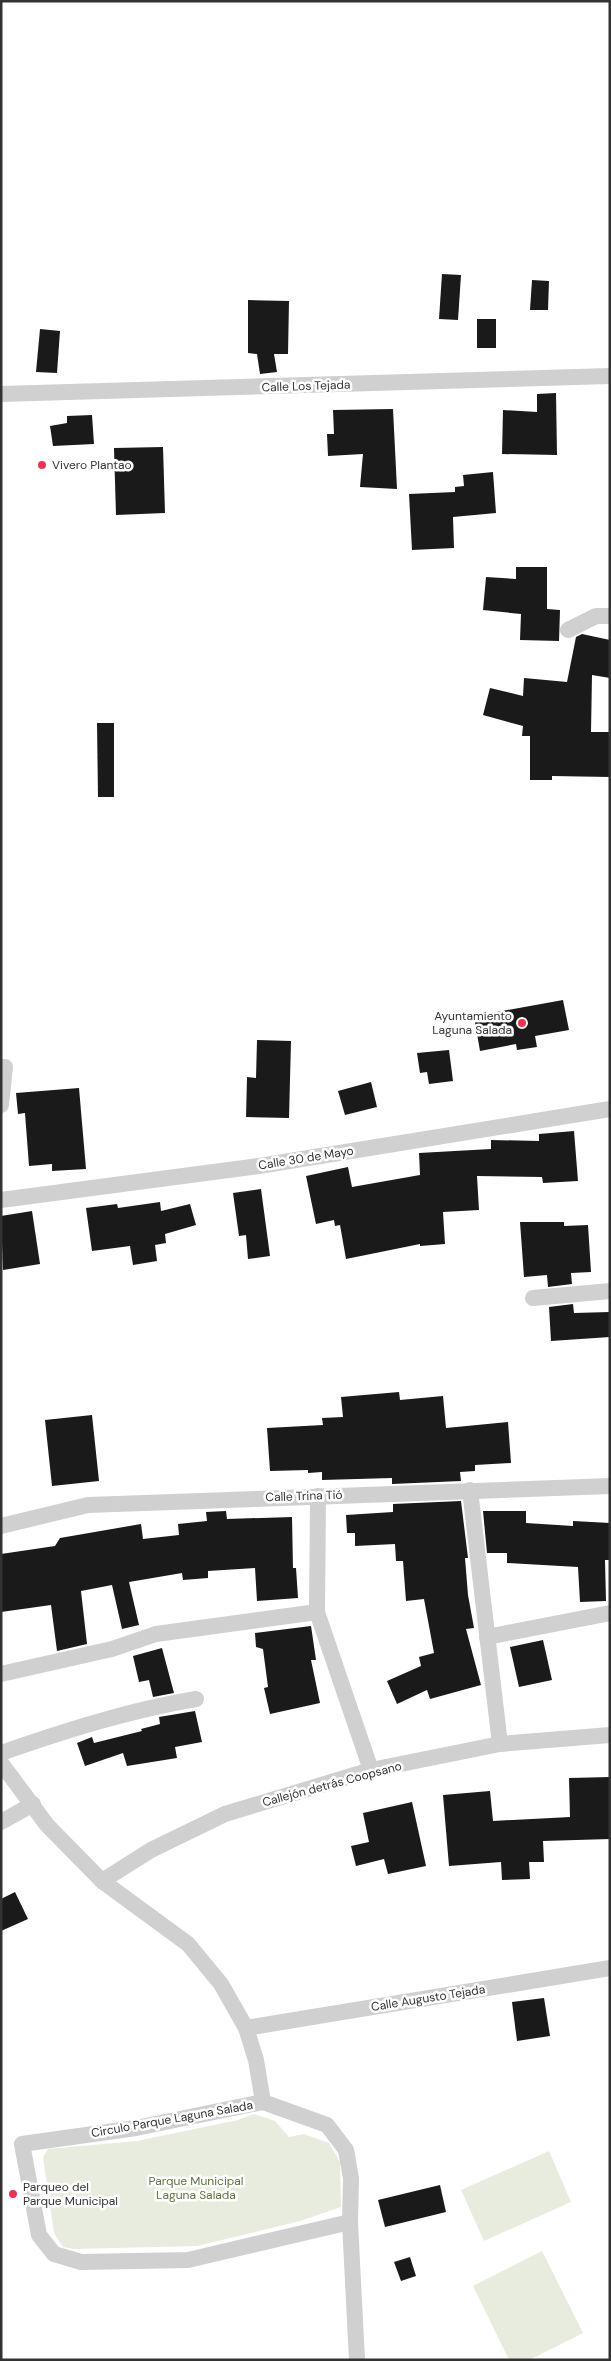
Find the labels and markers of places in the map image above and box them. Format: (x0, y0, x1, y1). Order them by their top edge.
place label: Vivero Plantao (52, 457, 132, 473)
marker: Vivero Plantao (36, 459, 48, 471)
place label: Ayuntamiento Laguna Salada (432, 1008, 512, 1038)
marker: Ayuntamiento Laguna Salada (516, 1017, 528, 1029)
place label: Parqueo del Parque Municipal (23, 2179, 118, 2209)
marker: Parqueo del Parque Municipal (7, 2188, 19, 2200)

